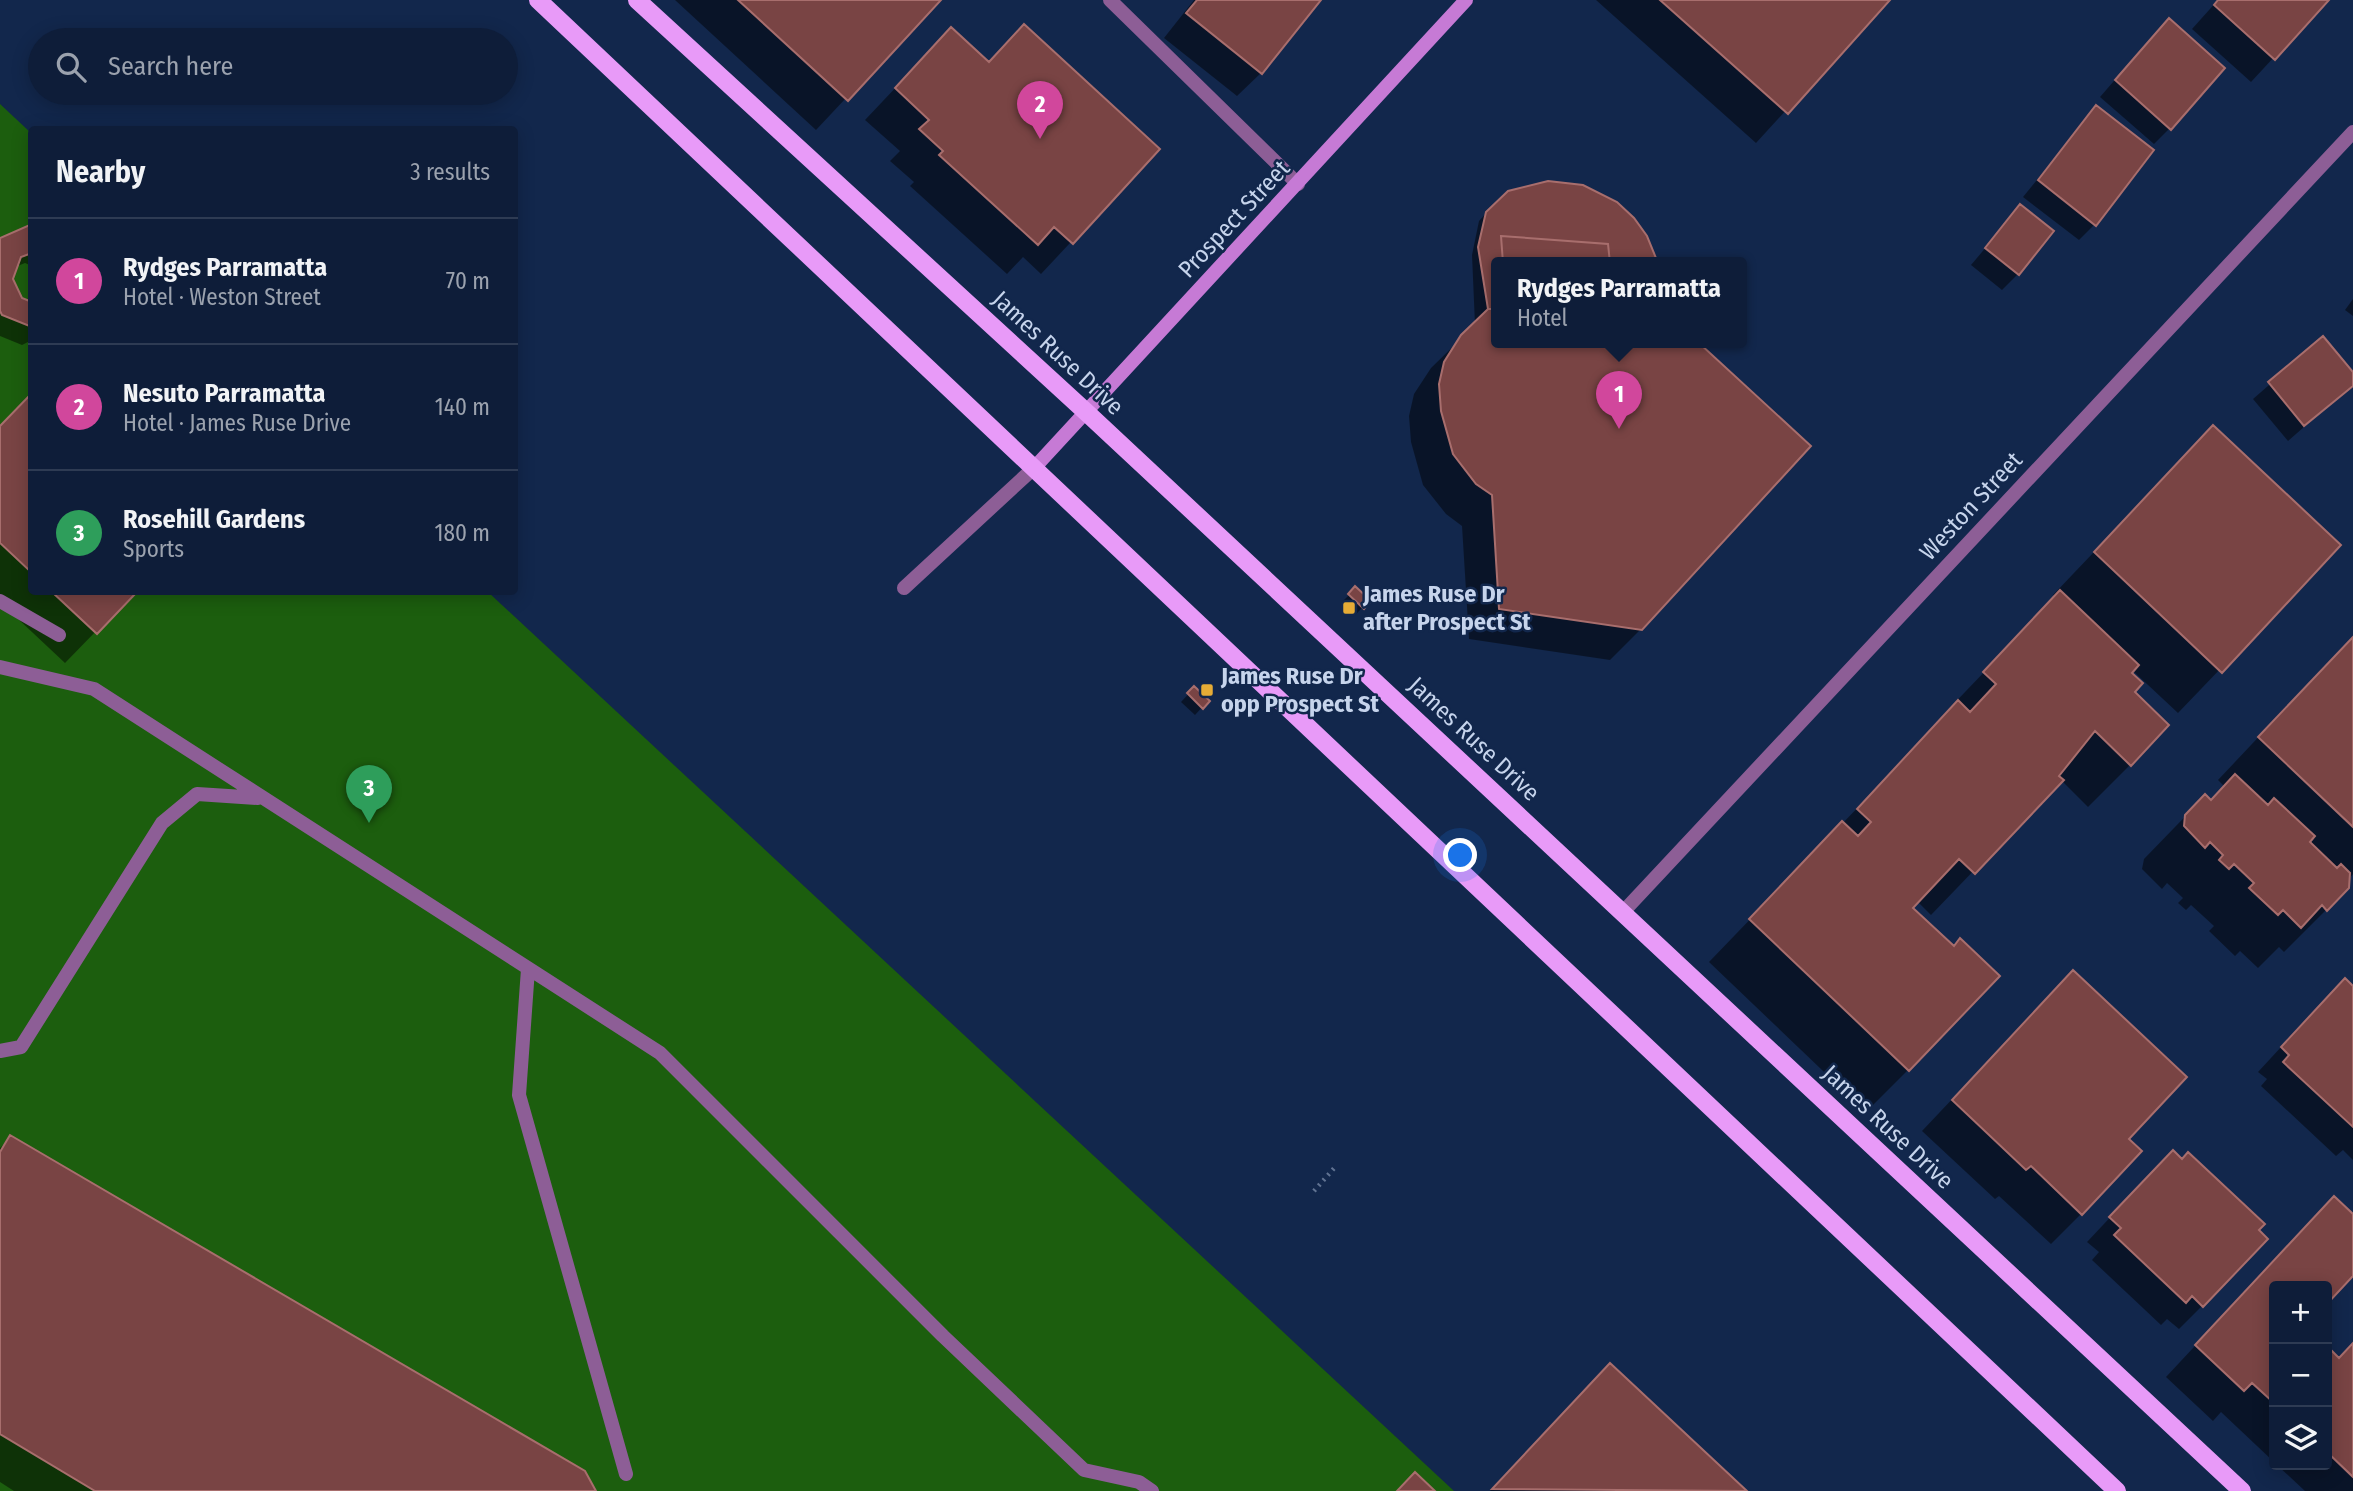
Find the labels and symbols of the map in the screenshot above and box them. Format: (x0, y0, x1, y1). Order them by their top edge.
pin: 2 (1017, 81, 1063, 139)
street label: Prospect Street (1173, 154, 1296, 283)
street label: James Ruse Drive (987, 285, 1129, 421)
pin: 1 (1596, 371, 1642, 429)
street label: Weston Street (1914, 446, 2028, 566)
place label: James Ruse Dr after Prospect St (1362, 580, 1531, 636)
marker: James Ruse Dr after Prospect St (1341, 600, 1357, 616)
place label: James Ruse Dr opp Prospect St (1220, 662, 1379, 718)
street label: James Ruse Drive (1403, 671, 1545, 807)
marker: James Ruse Dr opp Prospect St (1199, 682, 1215, 698)
pin: 3 (346, 765, 392, 823)
your location (1443, 838, 1477, 872)
street label: James Ruse Drive (1817, 1059, 1959, 1195)

